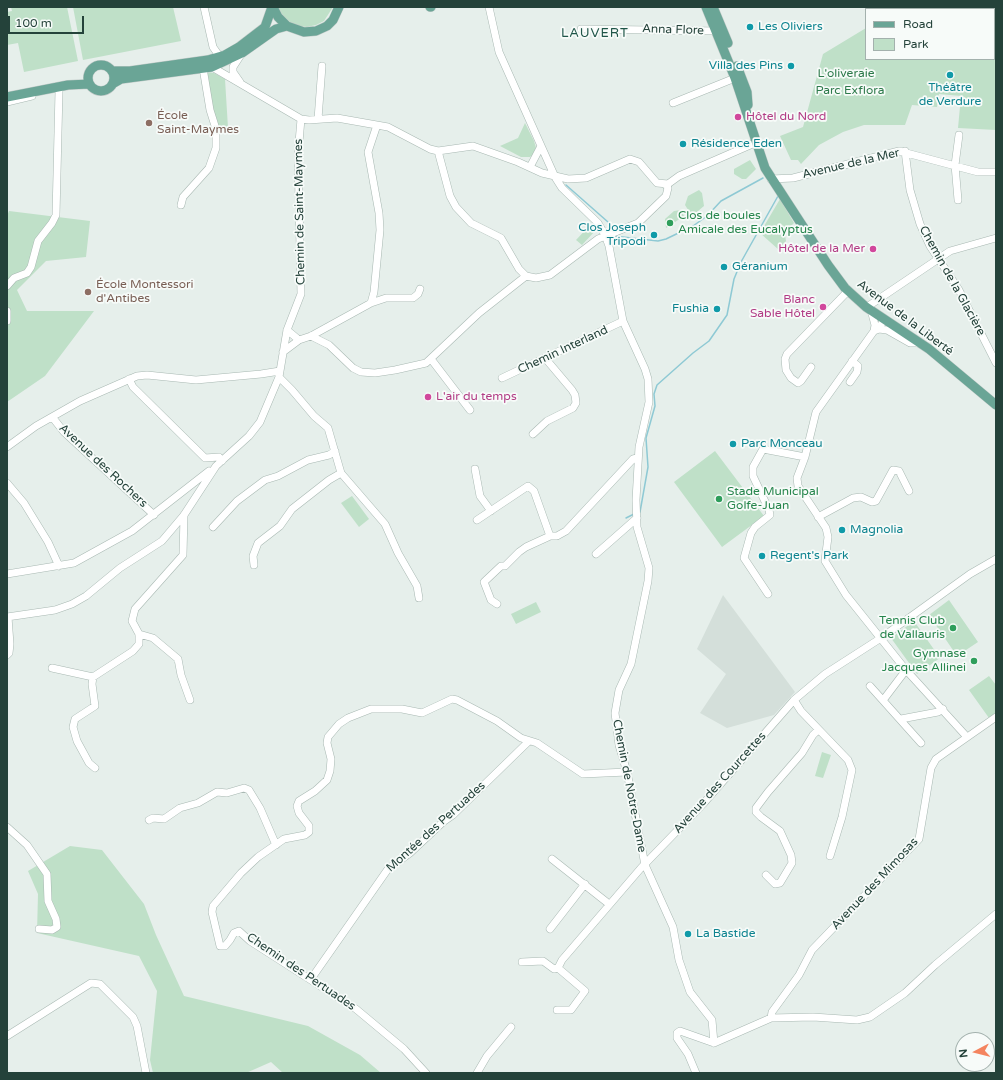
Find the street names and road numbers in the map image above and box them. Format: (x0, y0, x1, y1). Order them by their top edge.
street label: Anna Flore (642, 22, 704, 38)
street label: Chemin de Saint-Maymes (292, 139, 308, 285)
street label: Avenue de la Mer (801, 146, 901, 182)
street label: Chemin de la Glacière (916, 224, 988, 338)
street label: Avenue de la Liberté (854, 277, 956, 359)
street label: Chemin Interland (516, 323, 610, 377)
street label: Avenue des Rochers (56, 421, 150, 511)
street label: Chemin de Notre-Dame (609, 718, 649, 854)
street label: Avenue des Courcettes (671, 729, 769, 837)
street label: Montée des Pertuades (383, 779, 489, 875)
street label: Avenue des Mimosas (829, 835, 921, 933)
street label: Chemin des Pertuades (244, 930, 358, 1014)

